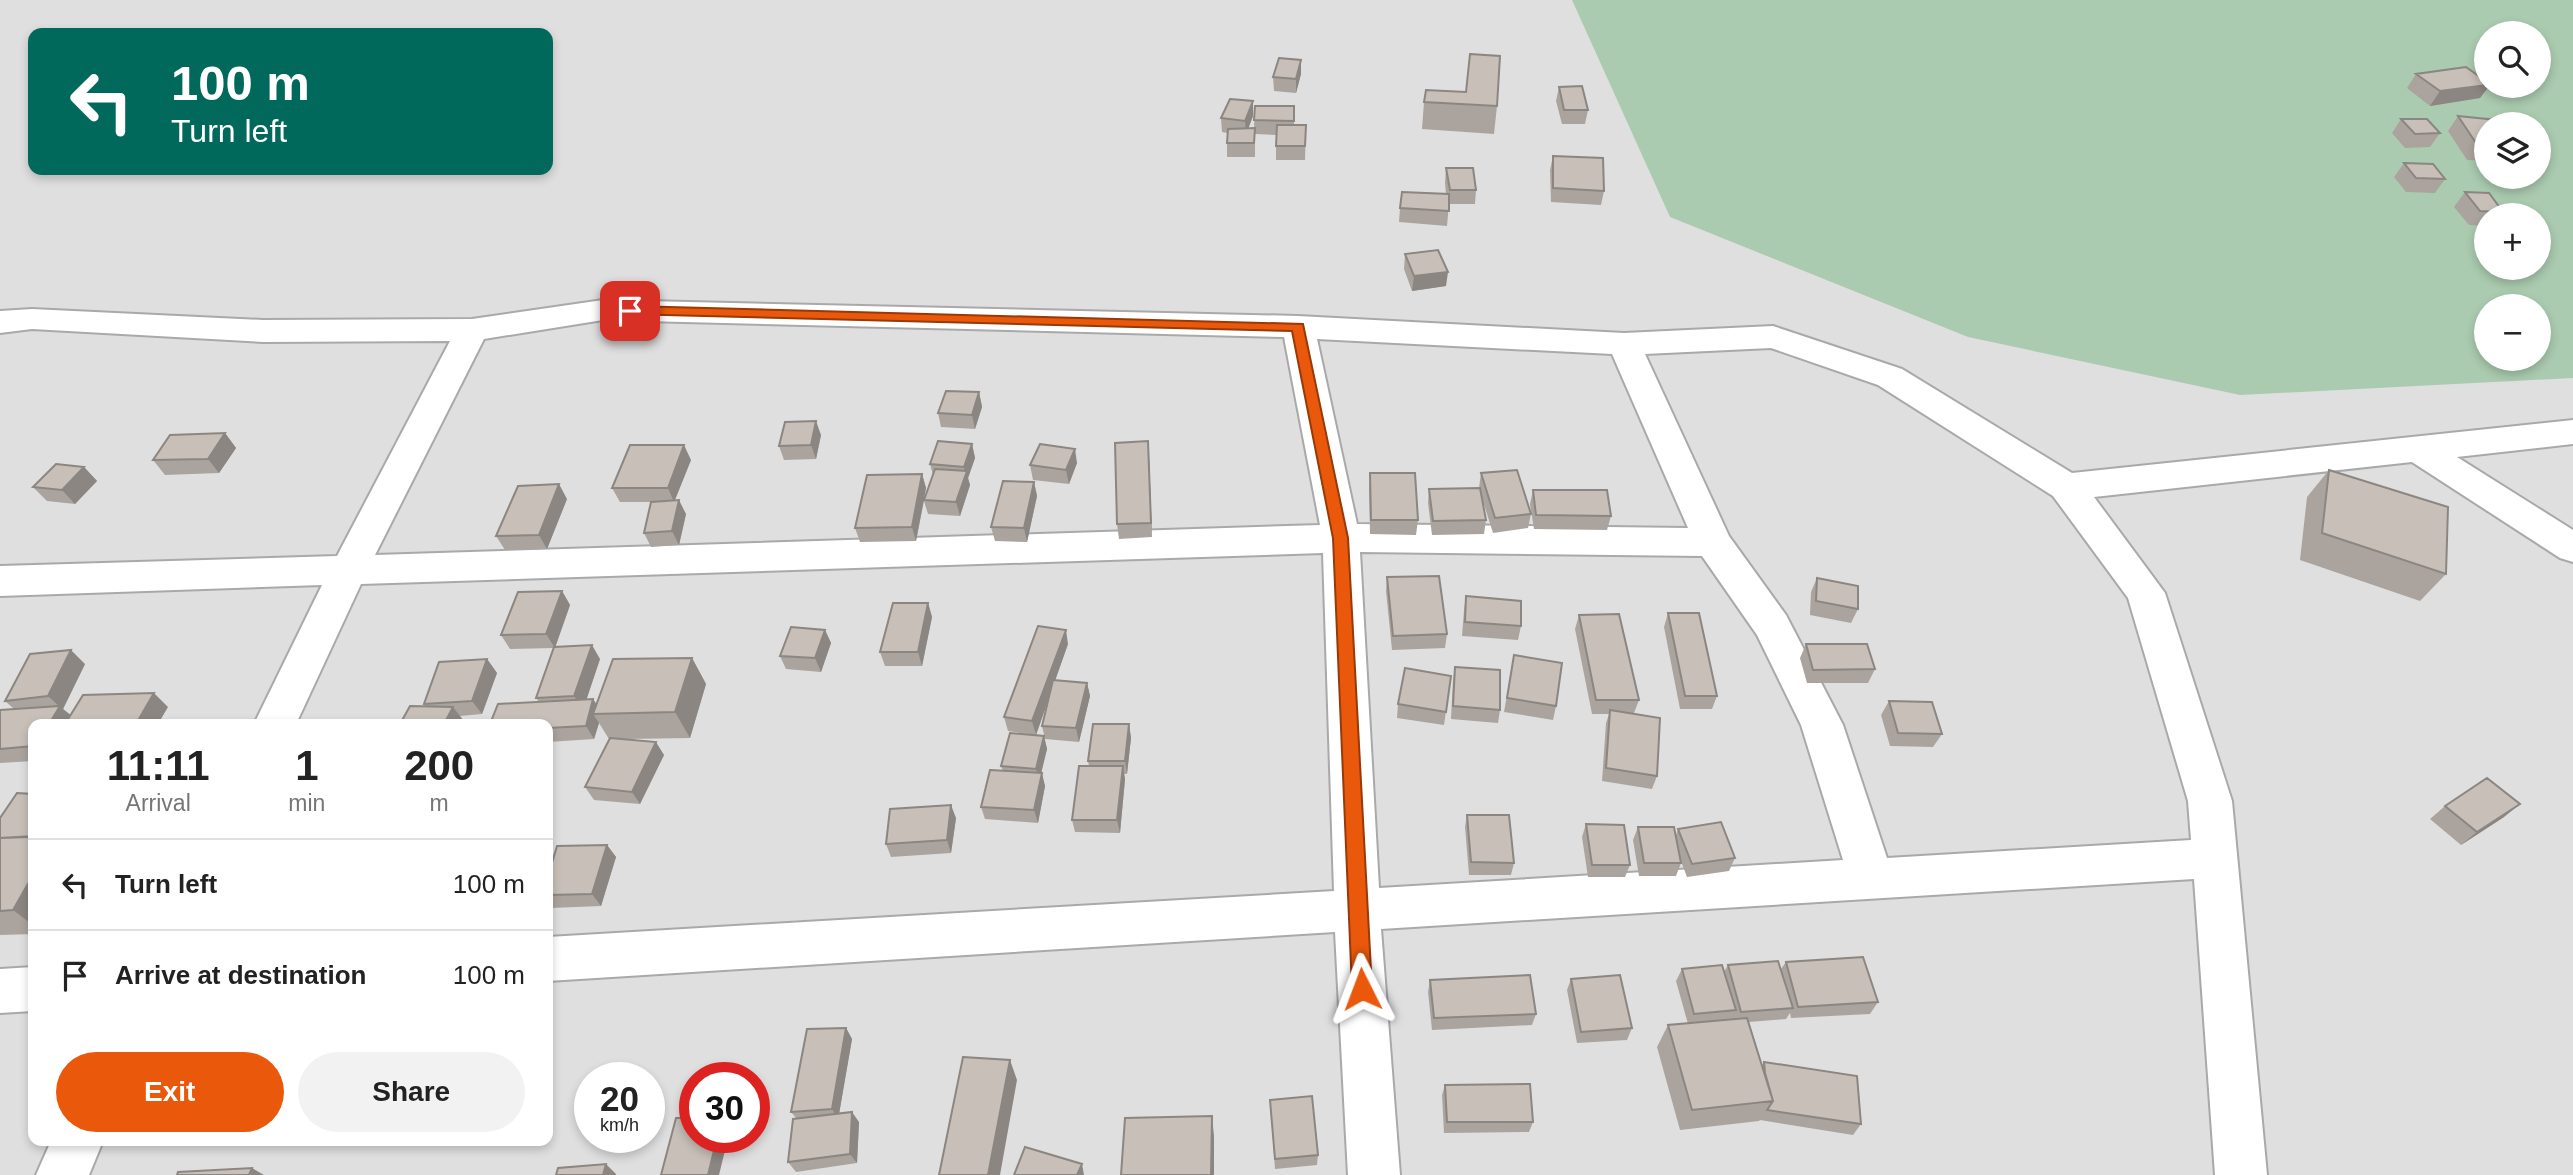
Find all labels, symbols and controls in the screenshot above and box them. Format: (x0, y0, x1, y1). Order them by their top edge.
map controls (2474, 21, 2551, 371)
button: search (2474, 21, 2551, 98)
icon: left (56, 56, 147, 147)
text: 100 m (171, 56, 310, 110)
button: layers (2474, 112, 2551, 189)
text: Turn left (171, 113, 287, 149)
button: + (2474, 203, 2551, 280)
pin (600, 281, 660, 341)
icon: arrive (611, 292, 649, 330)
button: − (2474, 294, 2551, 371)
text: 11:11 (107, 742, 210, 789)
text: 1 (295, 742, 319, 789)
text: 200 (404, 742, 474, 789)
text: Arrival (126, 790, 191, 816)
text: min (288, 790, 325, 816)
text: m (430, 790, 449, 816)
icon: left (56, 866, 94, 904)
text: Turn left (115, 869, 217, 899)
text: 100 m (453, 869, 525, 899)
position arrow (1325, 952, 1399, 1026)
icon: arrive (56, 957, 94, 995)
text: Arrive at destination (115, 960, 366, 990)
text: 100 m (453, 960, 525, 990)
button: Exit (56, 1052, 284, 1132)
button: Share (298, 1052, 525, 1132)
speed limit sign: 30 (679, 1062, 770, 1153)
text: 20 (600, 1079, 639, 1118)
text: km/h (600, 1115, 639, 1135)

